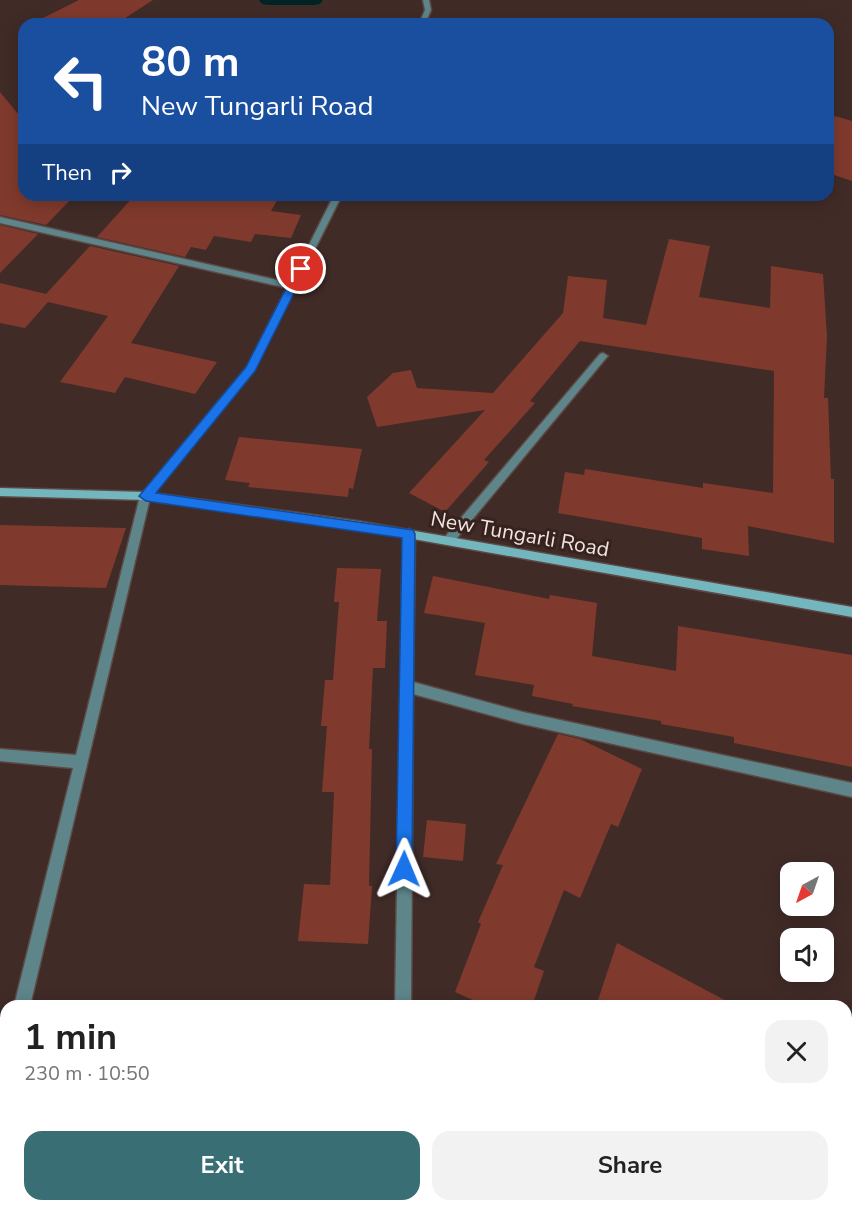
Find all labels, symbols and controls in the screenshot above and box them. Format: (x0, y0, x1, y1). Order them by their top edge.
text: 80 m (141, 34, 240, 91)
icon: left (42, 42, 120, 120)
text: New Tungarli Road (141, 88, 373, 125)
icon: right (104, 156, 137, 189)
text: Then (42, 158, 92, 188)
pin (275, 243, 326, 294)
icon: arrive (284, 252, 317, 285)
street label: New Tungarli Road (429, 505, 611, 563)
position arrow (372, 837, 436, 901)
north arrow (780, 862, 834, 916)
map controls (780, 862, 834, 982)
button: sound (780, 928, 834, 982)
text: 1 min (24, 1013, 117, 1062)
button: close (765, 1020, 828, 1083)
text: 230 m · 10:50 (24, 1060, 150, 1087)
button: Exit (24, 1131, 420, 1200)
button: Share (432, 1131, 828, 1200)

